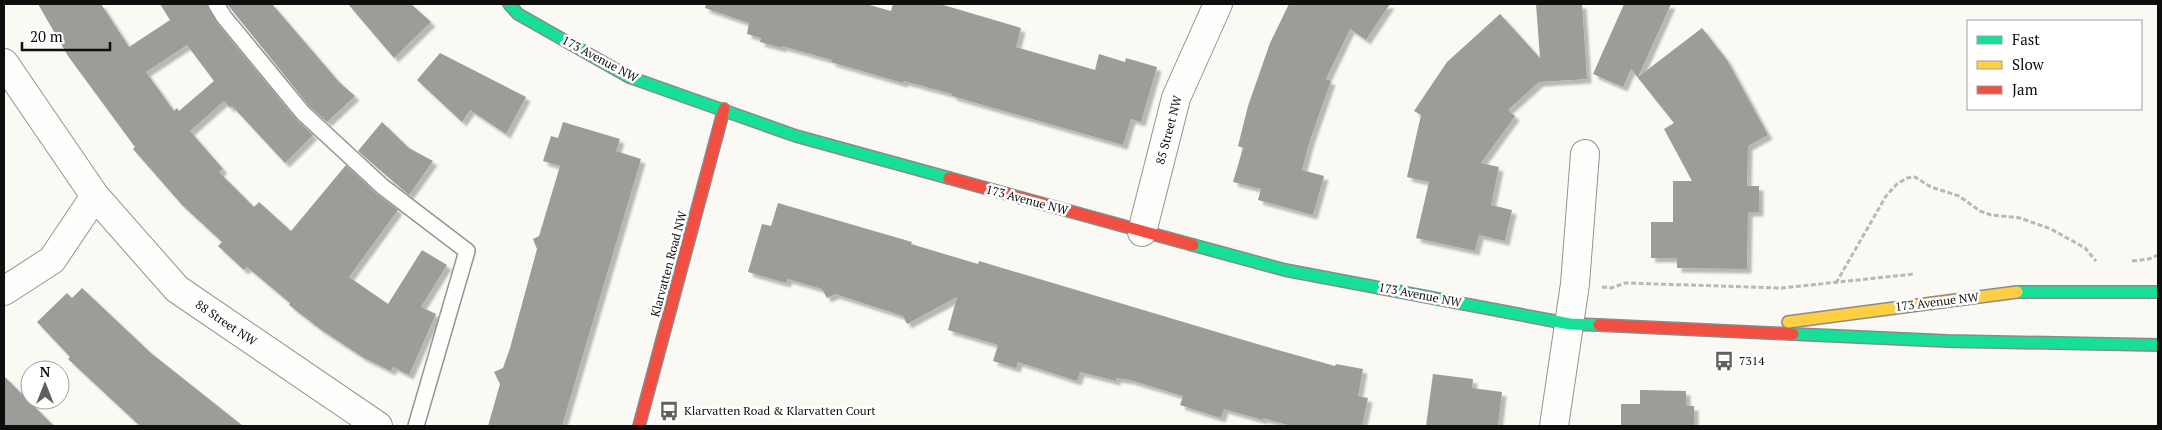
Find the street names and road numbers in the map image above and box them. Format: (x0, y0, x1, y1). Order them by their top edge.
street label: 173 Avenue NW (560, 32, 642, 85)
street label: 85 Street NW (1152, 93, 1185, 166)
street label: 173 Avenue NW (985, 181, 1070, 218)
street label: Klarvatten Road NW (647, 209, 690, 318)
street label: 173 Avenue NW (1377, 279, 1464, 310)
street label: 173 Avenue NW (1894, 289, 1980, 314)
street label: 88 Street NW (193, 297, 260, 349)

